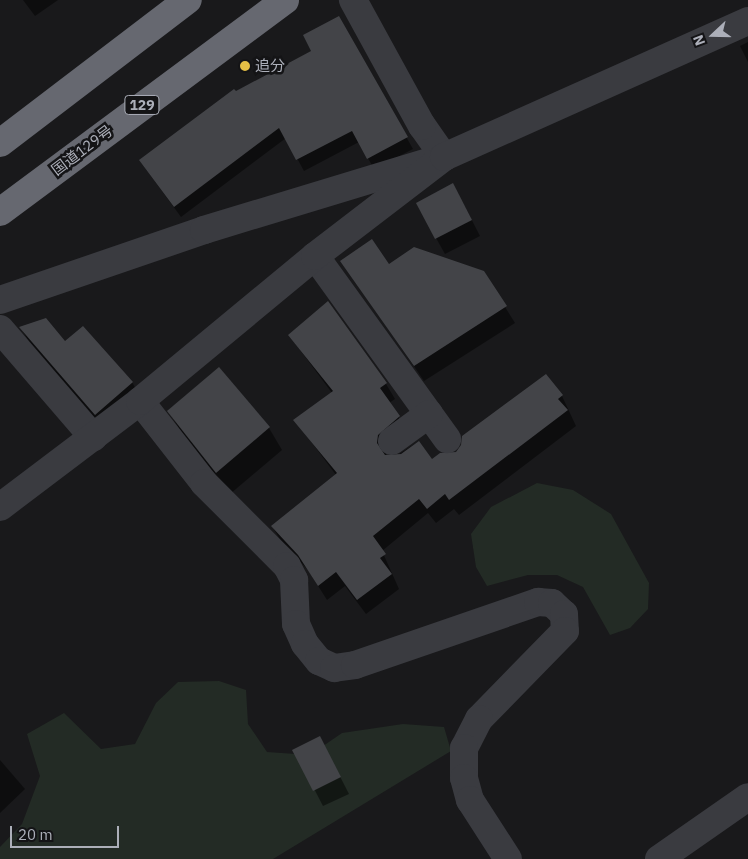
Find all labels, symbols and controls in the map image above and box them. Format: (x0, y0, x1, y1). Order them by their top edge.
north arrow (688, 10, 738, 60)
text: N (689, 32, 709, 48)
place label: 追分 (255, 57, 285, 75)
marker: 追分 (239, 60, 251, 72)
road number: 129 (123, 94, 161, 116)
street label: 国道129号 (48, 121, 116, 179)
scale bar (12, 816, 121, 848)
text: 20 m (18, 825, 53, 844)

